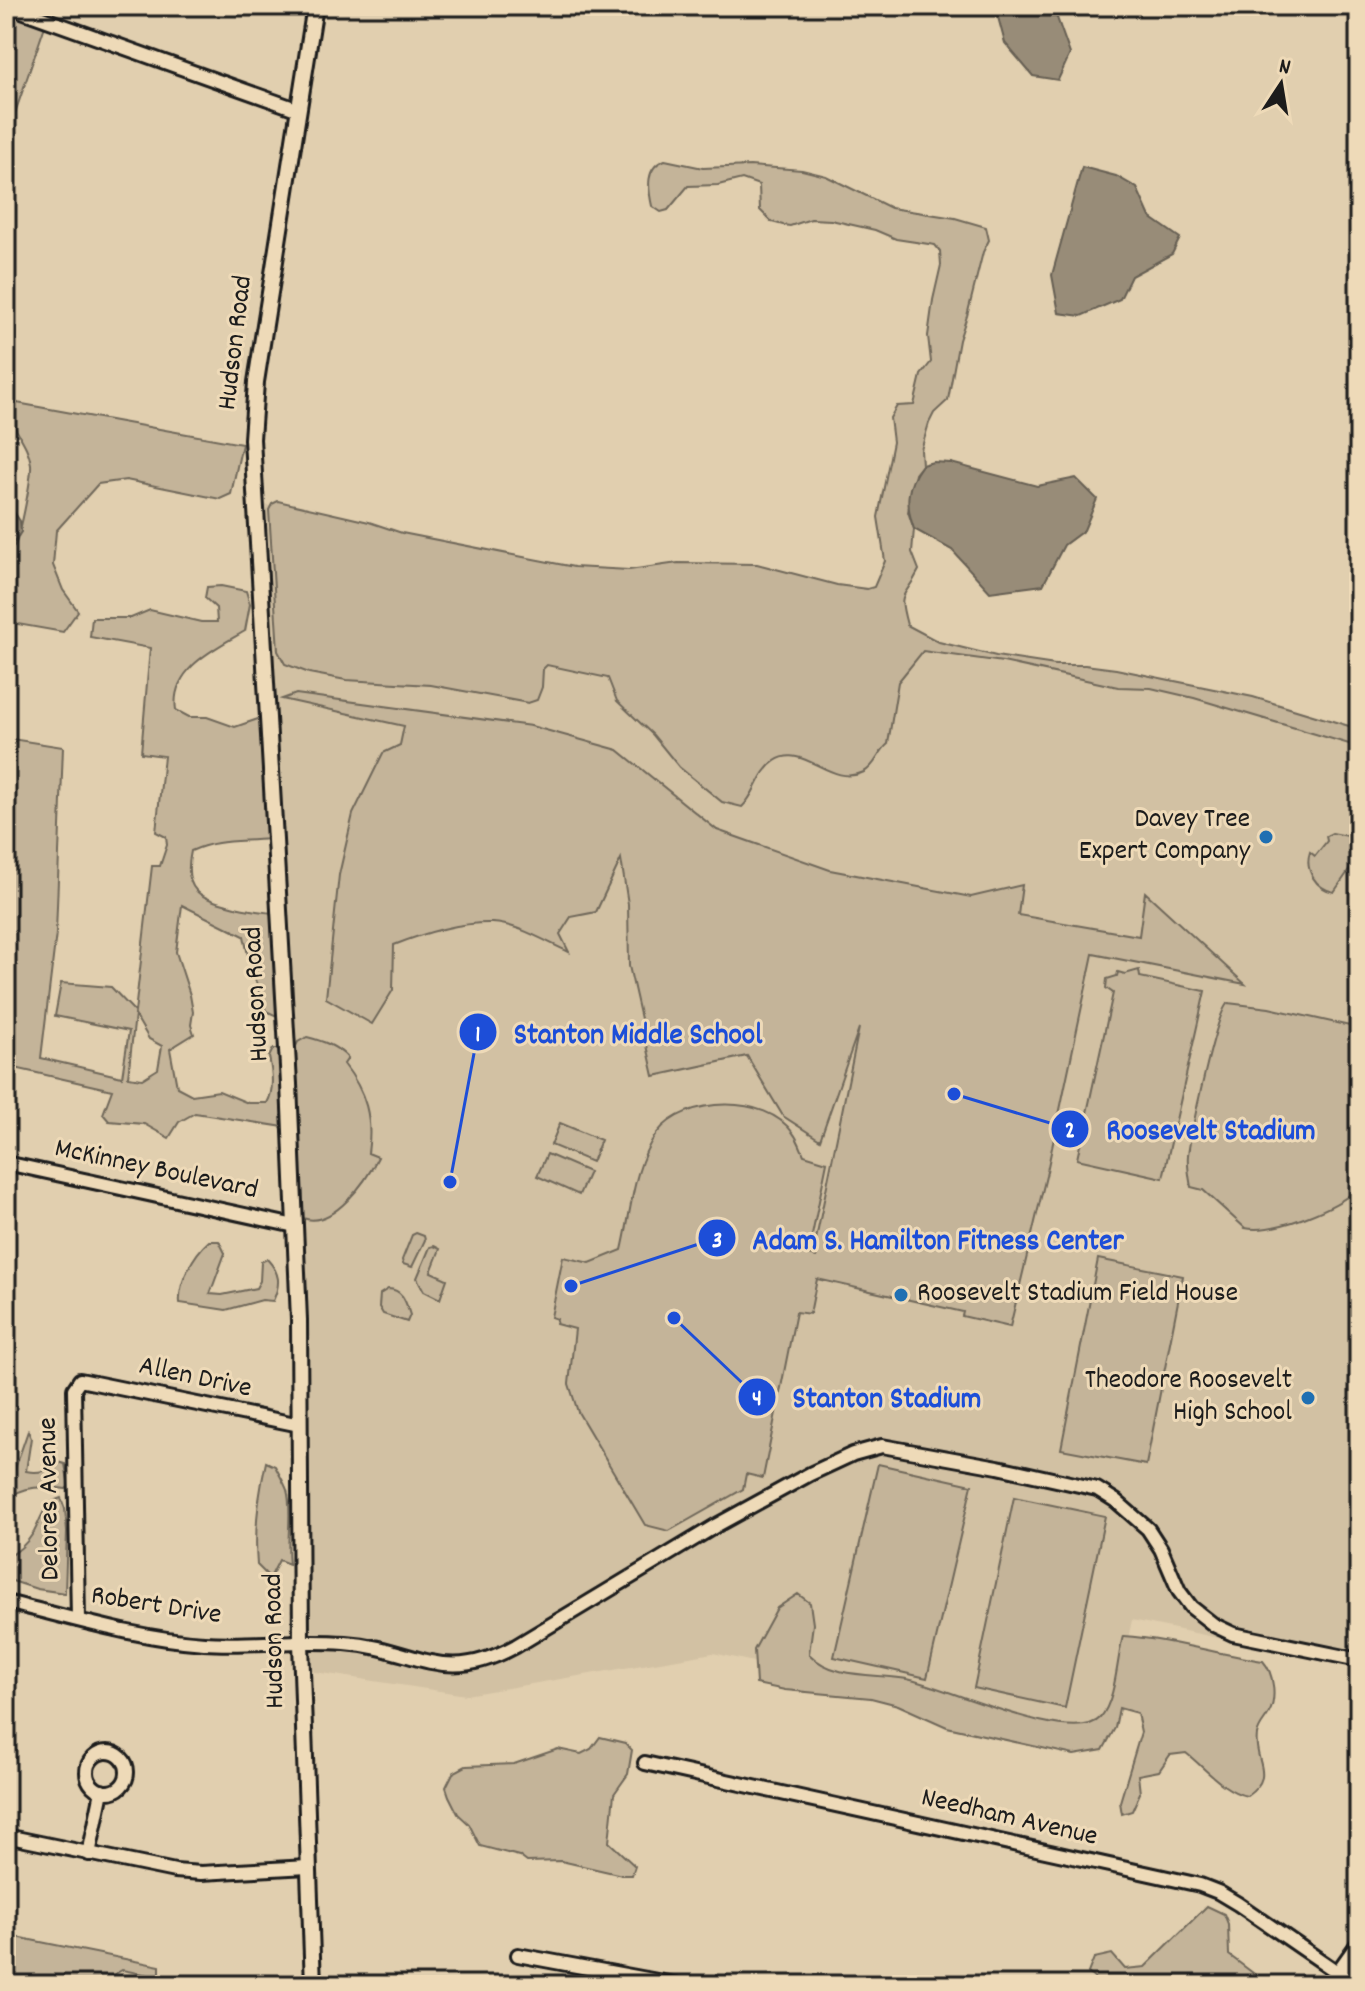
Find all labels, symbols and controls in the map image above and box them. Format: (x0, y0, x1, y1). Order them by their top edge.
north arrow (1241, 44, 1321, 124)
text: N (1276, 52, 1293, 84)
street label: Hudson Road (209, 273, 265, 413)
place label: Davey Tree Expert Company (1079, 801, 1251, 873)
marker: Davey Tree Expert Company (1257, 828, 1275, 846)
street label: Hudson Road (234, 925, 282, 1063)
callout: Stanton Middle School (458, 1005, 779, 1059)
text: Stanton Middle School (514, 1016, 763, 1059)
text: 1 (475, 1019, 481, 1053)
callout: Roosevelt Stadium (1050, 1102, 1332, 1156)
text: Roosevelt Stadium (1106, 1112, 1316, 1155)
text: 2 (1065, 1115, 1075, 1149)
street label: McKinney Boulevard (51, 1130, 261, 1212)
callout: Adam S. Hamilton Fitness Center (697, 1211, 1140, 1265)
text: Adam S. Hamilton Fitness Center (752, 1222, 1125, 1265)
text: 3 (712, 1225, 722, 1259)
place label: Roosevelt Stadium Field House (917, 1275, 1238, 1315)
marker: Roosevelt Stadium Field House (892, 1286, 910, 1304)
street label: Allen Drive (135, 1348, 255, 1410)
place label: Theodore Roosevelt High School (1085, 1362, 1292, 1434)
callout: Stanton Stadium (737, 1370, 998, 1424)
text: Stanton Stadium (793, 1380, 981, 1423)
text: 4 (752, 1383, 762, 1417)
marker: Theodore Roosevelt High School (1299, 1389, 1317, 1407)
street label: Delores Avenue (30, 1417, 72, 1581)
street label: Hudson Road (255, 1573, 297, 1709)
street label: Robert Drive (88, 1577, 224, 1637)
street label: Needham Avenue (917, 1779, 1101, 1859)

